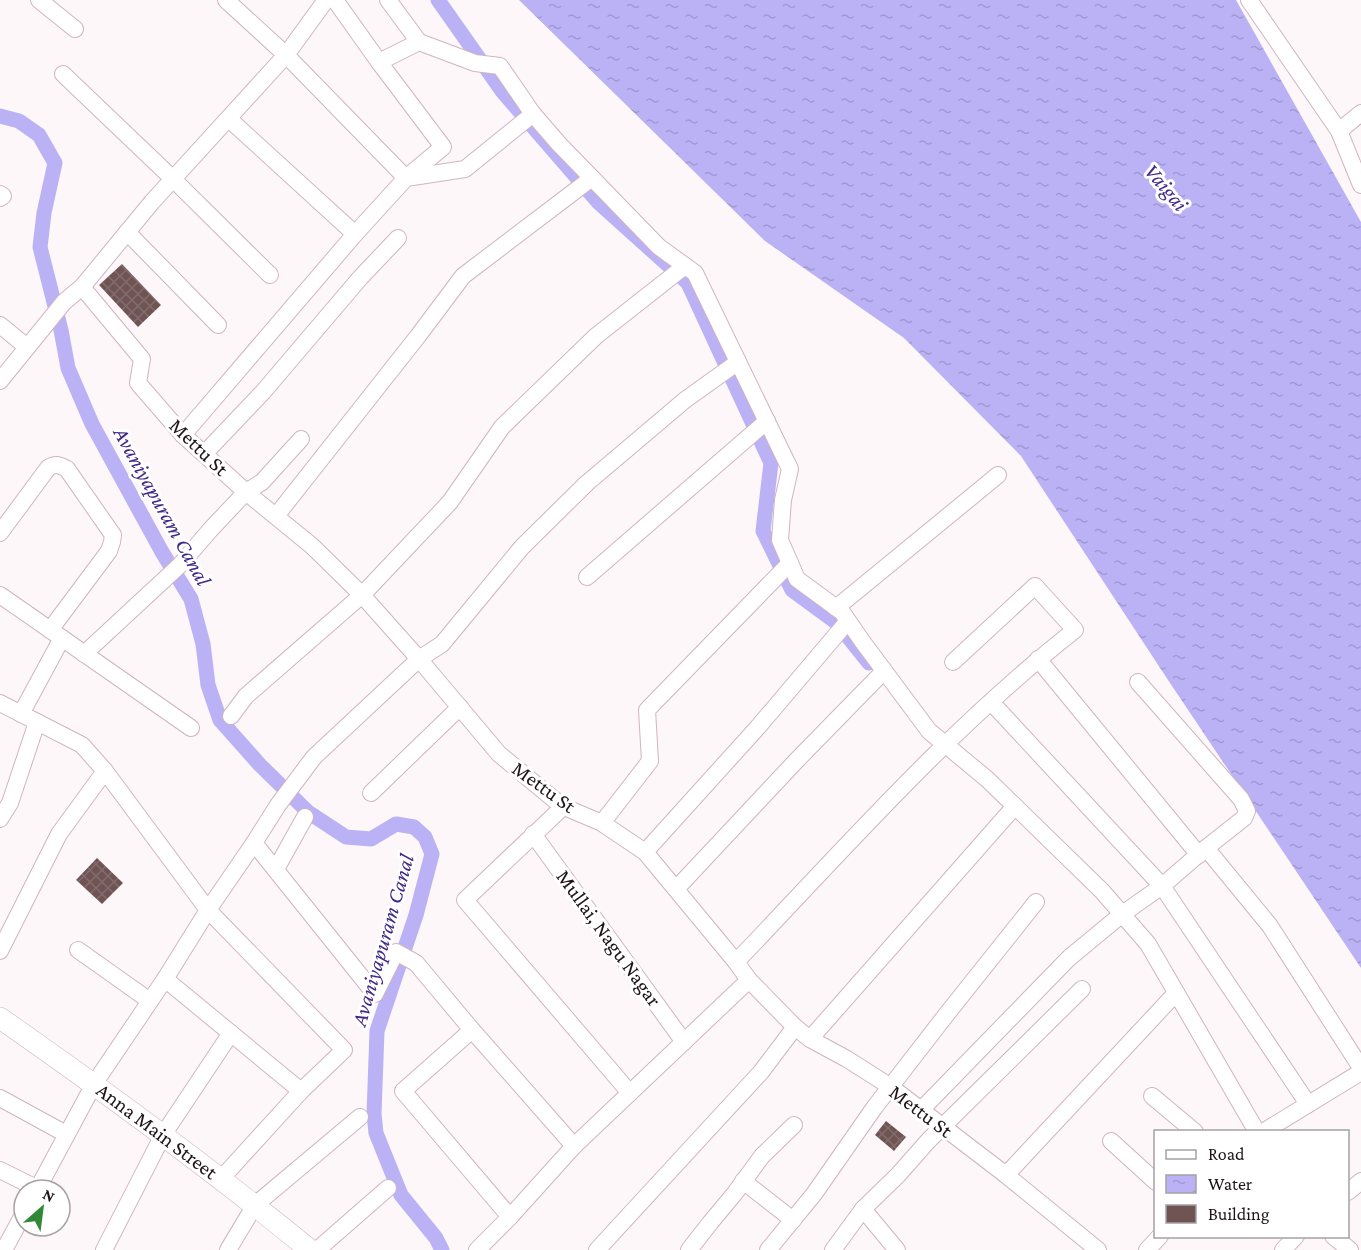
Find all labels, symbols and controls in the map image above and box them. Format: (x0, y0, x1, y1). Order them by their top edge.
water label: Vaigai (1140, 159, 1194, 216)
street label: Mettu St (165, 413, 234, 482)
water label: Avaniyapuram Canal (108, 422, 217, 590)
street label: Mettu St (508, 756, 581, 819)
water label: Avaniyapuram Canal (346, 851, 419, 1030)
street label: Mullai, Nagu Nagar (551, 865, 667, 1011)
street label: Anna Main Street (92, 1078, 223, 1185)
street label: Mettu St (885, 1080, 958, 1143)
legend (1154, 1130, 1349, 1238)
text: Road (1208, 1144, 1245, 1164)
text: Water (1208, 1174, 1253, 1194)
north arrow (12, 1178, 72, 1238)
text: N (40, 1185, 58, 1205)
text: Building (1208, 1204, 1270, 1224)

